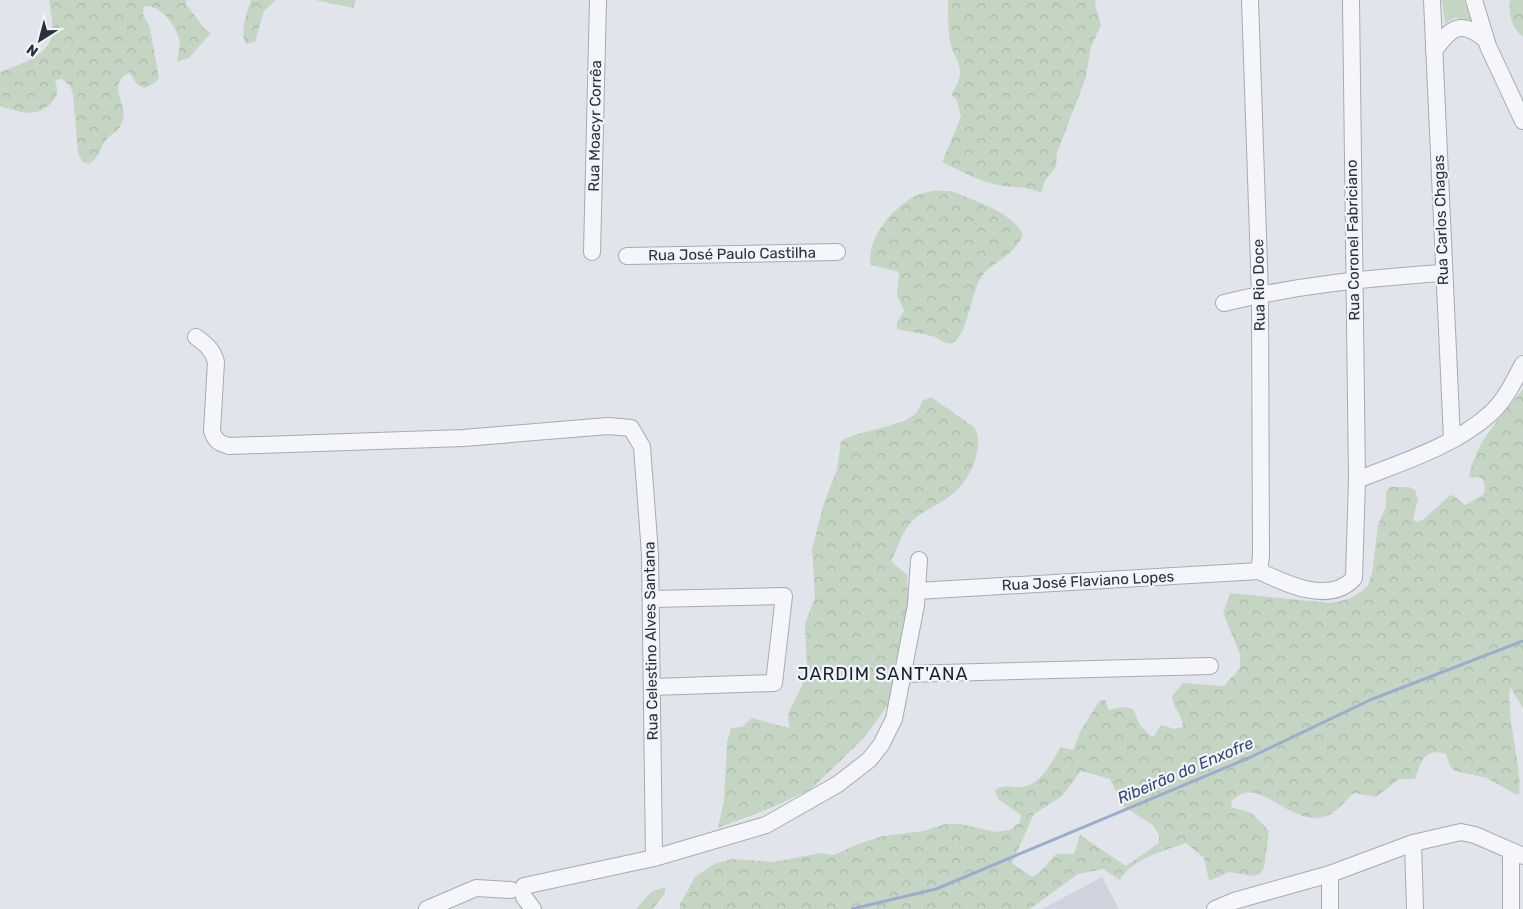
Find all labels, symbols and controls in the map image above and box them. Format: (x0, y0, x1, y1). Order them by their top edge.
north arrow (15, 15, 65, 65)
text: N (24, 40, 42, 60)
street label: Rua Moacyr Corrêa (585, 60, 605, 192)
street label: Rua Carlos Chagas (1430, 154, 1452, 286)
street label: Rua Coronel Fabriciano (1343, 159, 1363, 321)
street label: Rua Rio Doce (1249, 239, 1269, 331)
street label: Rua José Paulo Castilha (648, 244, 816, 264)
street label: Rua Celestino Alves Santana (640, 541, 662, 741)
street label: Rua José Flaviano Lopes (1001, 567, 1175, 595)
district label: JARDIM SANT'ANA (797, 663, 969, 685)
water label: Ribeirão do Enxofre (1114, 733, 1256, 808)

